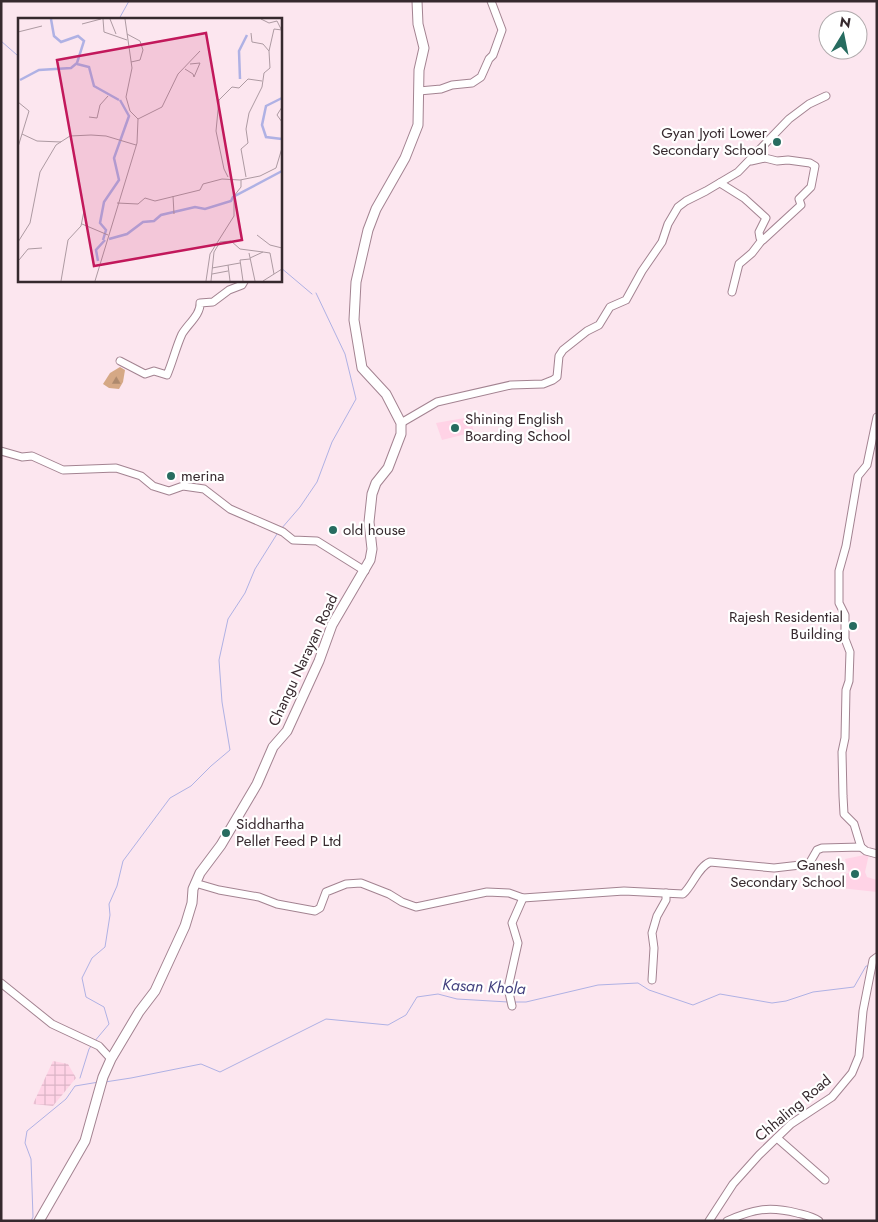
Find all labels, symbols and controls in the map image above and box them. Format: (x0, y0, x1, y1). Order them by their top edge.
north arrow (818, 10, 868, 60)
text: N (838, 11, 852, 33)
inset map (18, 18, 281, 281)
place label: Gyan Jyoti Lower Secondary School (652, 122, 768, 161)
marker: Gyan Jyoti Lower Secondary School (771, 136, 783, 148)
place label: Shining English Boarding School (465, 408, 570, 447)
marker: Shining English Boarding School (449, 422, 461, 434)
place label: merina (181, 465, 225, 487)
marker: merina (165, 470, 177, 482)
place label: old house (343, 519, 406, 541)
marker: old house (327, 524, 339, 536)
street label: Changu Narayan Road (263, 590, 343, 730)
place label: Rajesh Residential Building (729, 606, 843, 645)
marker: Rajesh Residential Building (847, 620, 859, 632)
place label: Siddhartha Pellet Feed P Ltd (236, 813, 341, 852)
marker: Siddhartha Pellet Feed P Ltd (220, 827, 232, 839)
place label: Ganesh Secondary School (730, 854, 845, 893)
marker: Ganesh Secondary School (849, 868, 861, 880)
water label: Kasan Khola (442, 973, 526, 1000)
street label: Chhaling Road (750, 1069, 836, 1147)

